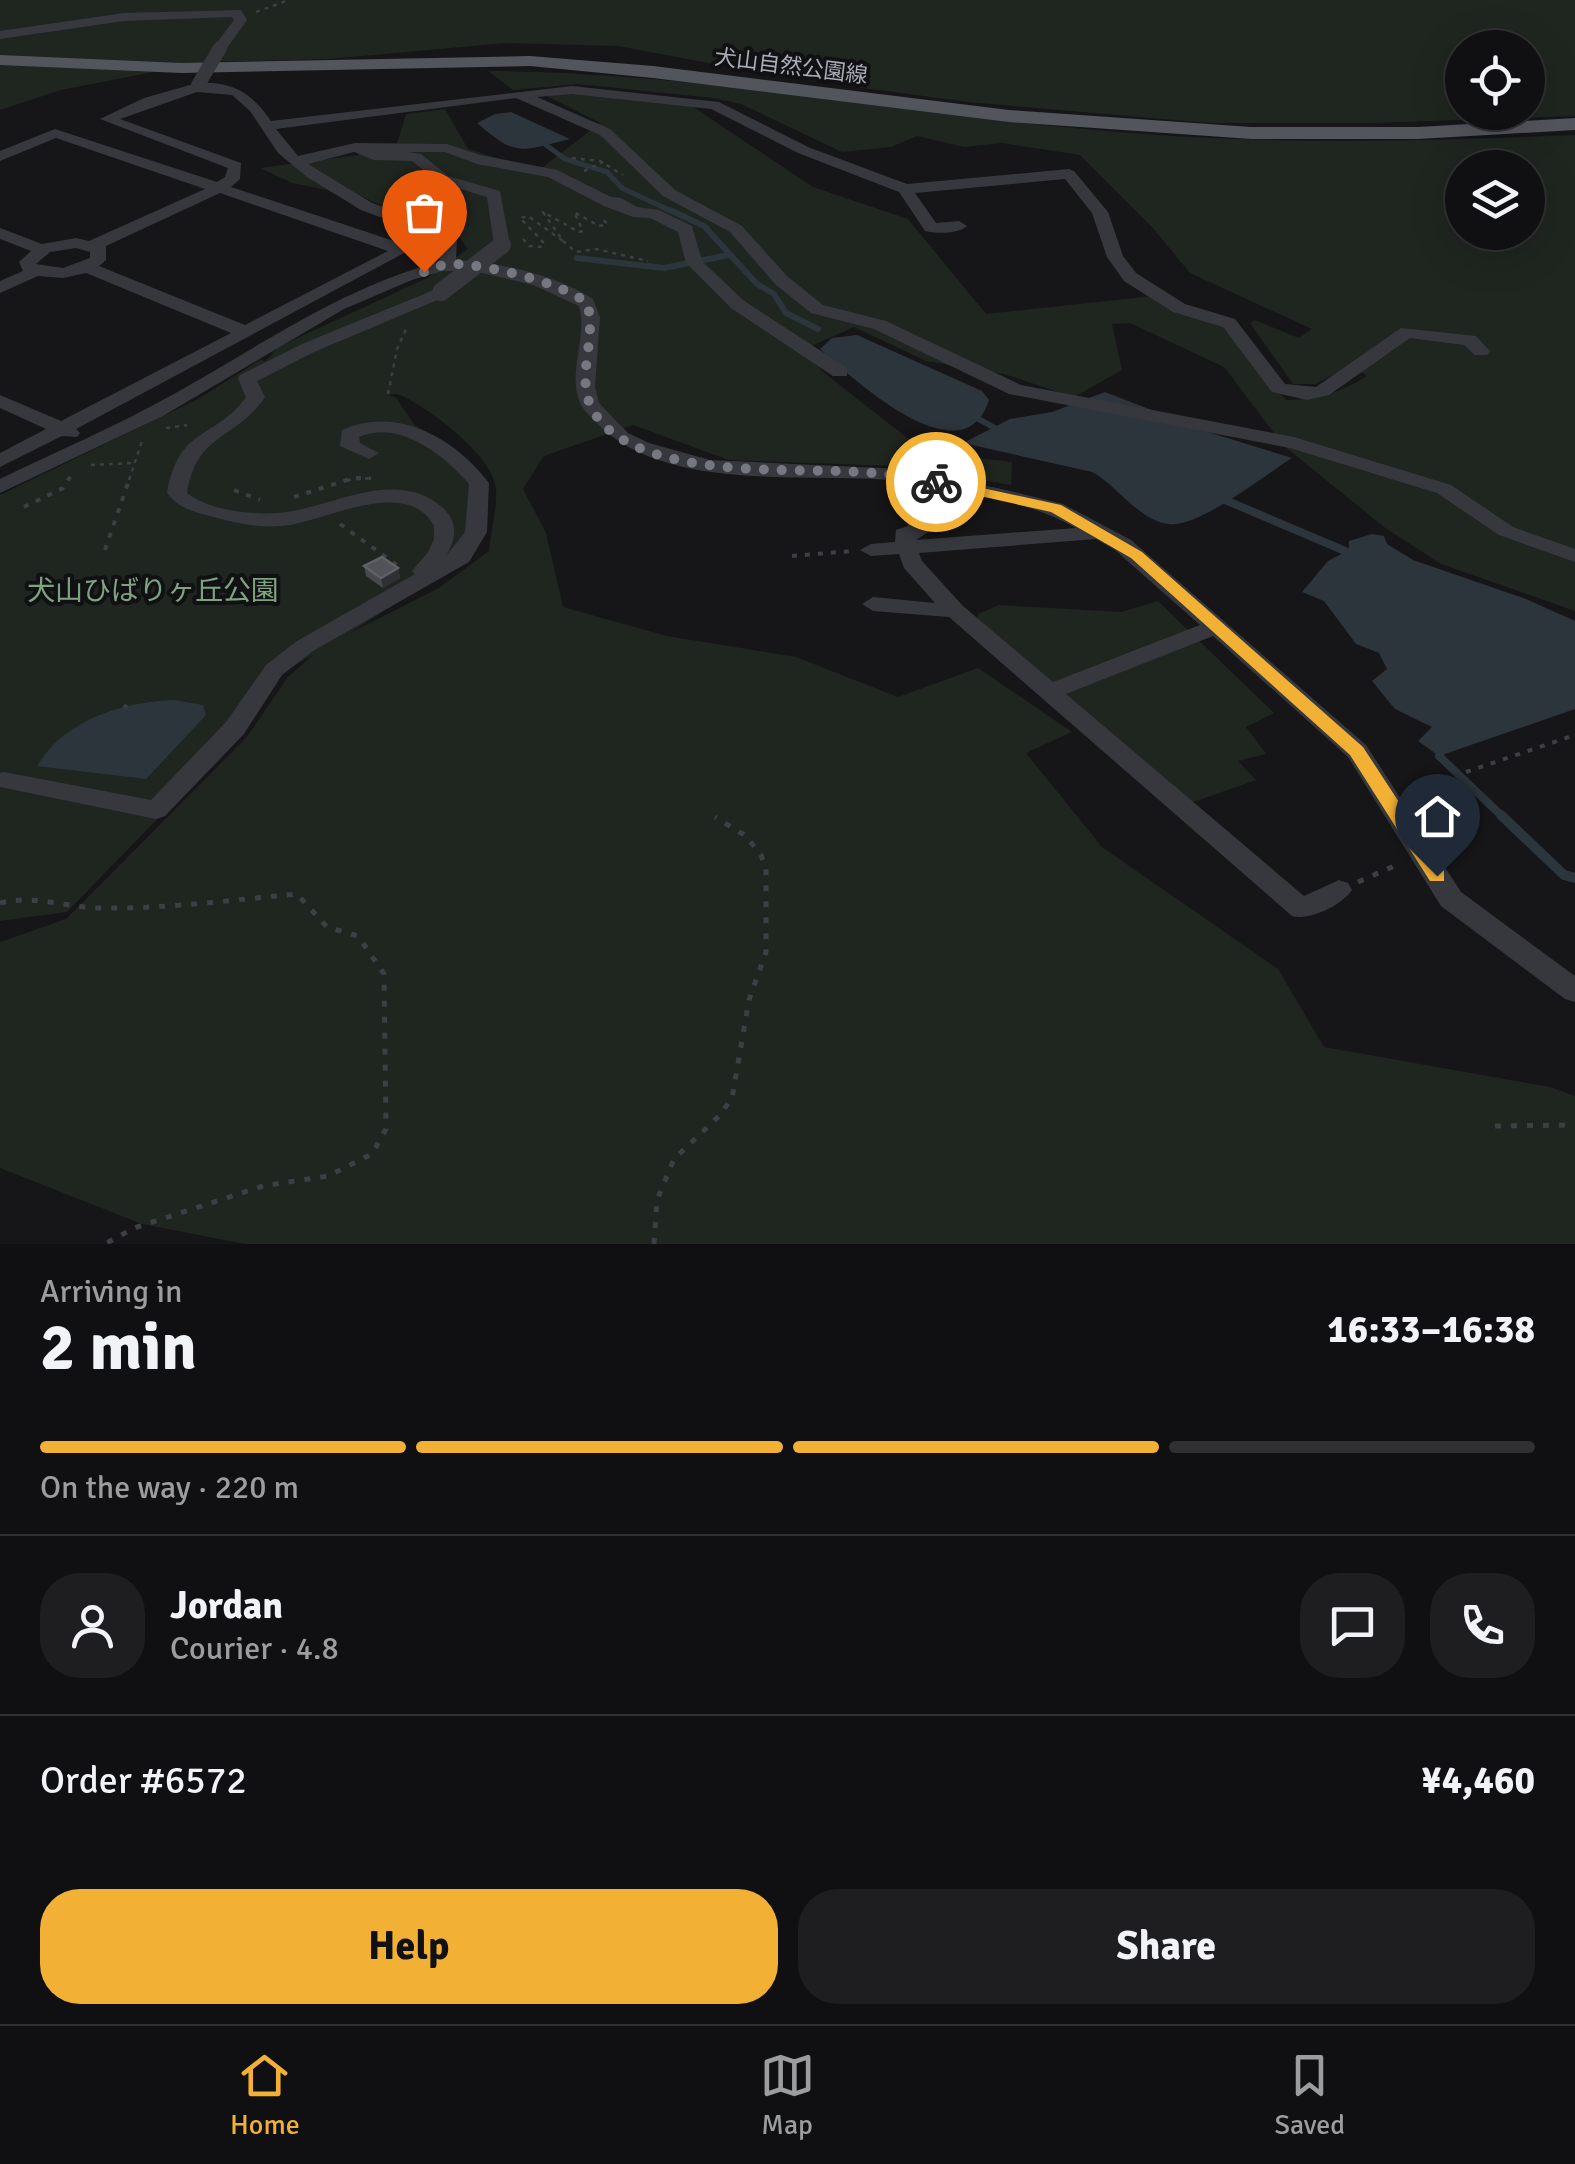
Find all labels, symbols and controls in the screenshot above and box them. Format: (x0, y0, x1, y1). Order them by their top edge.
map controls (1445, 30, 1545, 250)
button: locate (1445, 30, 1545, 130)
street label: 犬山自然公園線 (713, 43, 869, 89)
button: layers (1445, 150, 1545, 250)
pin (382, 170, 467, 273)
icon: bag (397, 185, 452, 240)
courier (886, 432, 986, 532)
icon: bike (909, 455, 964, 510)
park label: 犬山ひばりヶ丘公園 (27, 574, 279, 608)
pin (1395, 774, 1480, 877)
icon: home (1410, 789, 1465, 844)
text: Arriving in (40, 1272, 182, 1311)
text: 16:33–16:38 (1327, 1306, 1535, 1353)
text: 2 min (40, 1308, 197, 1388)
text: On the way · 220 m (40, 1468, 299, 1507)
button: person (40, 1573, 145, 1678)
button: chat (1300, 1573, 1405, 1678)
button: phone (1430, 1573, 1535, 1678)
text: Jordan (170, 1582, 283, 1629)
text: Courier · 4.8 (170, 1629, 339, 1668)
text: Order #6572 (40, 1757, 247, 1804)
text: ¥4,460 (1421, 1757, 1535, 1804)
button: Help (40, 1889, 778, 2004)
button: Share (798, 1889, 1535, 2004)
tab: Home (230, 2048, 300, 2142)
tab: Map (760, 2048, 815, 2142)
tab: Saved (1275, 2048, 1345, 2142)

